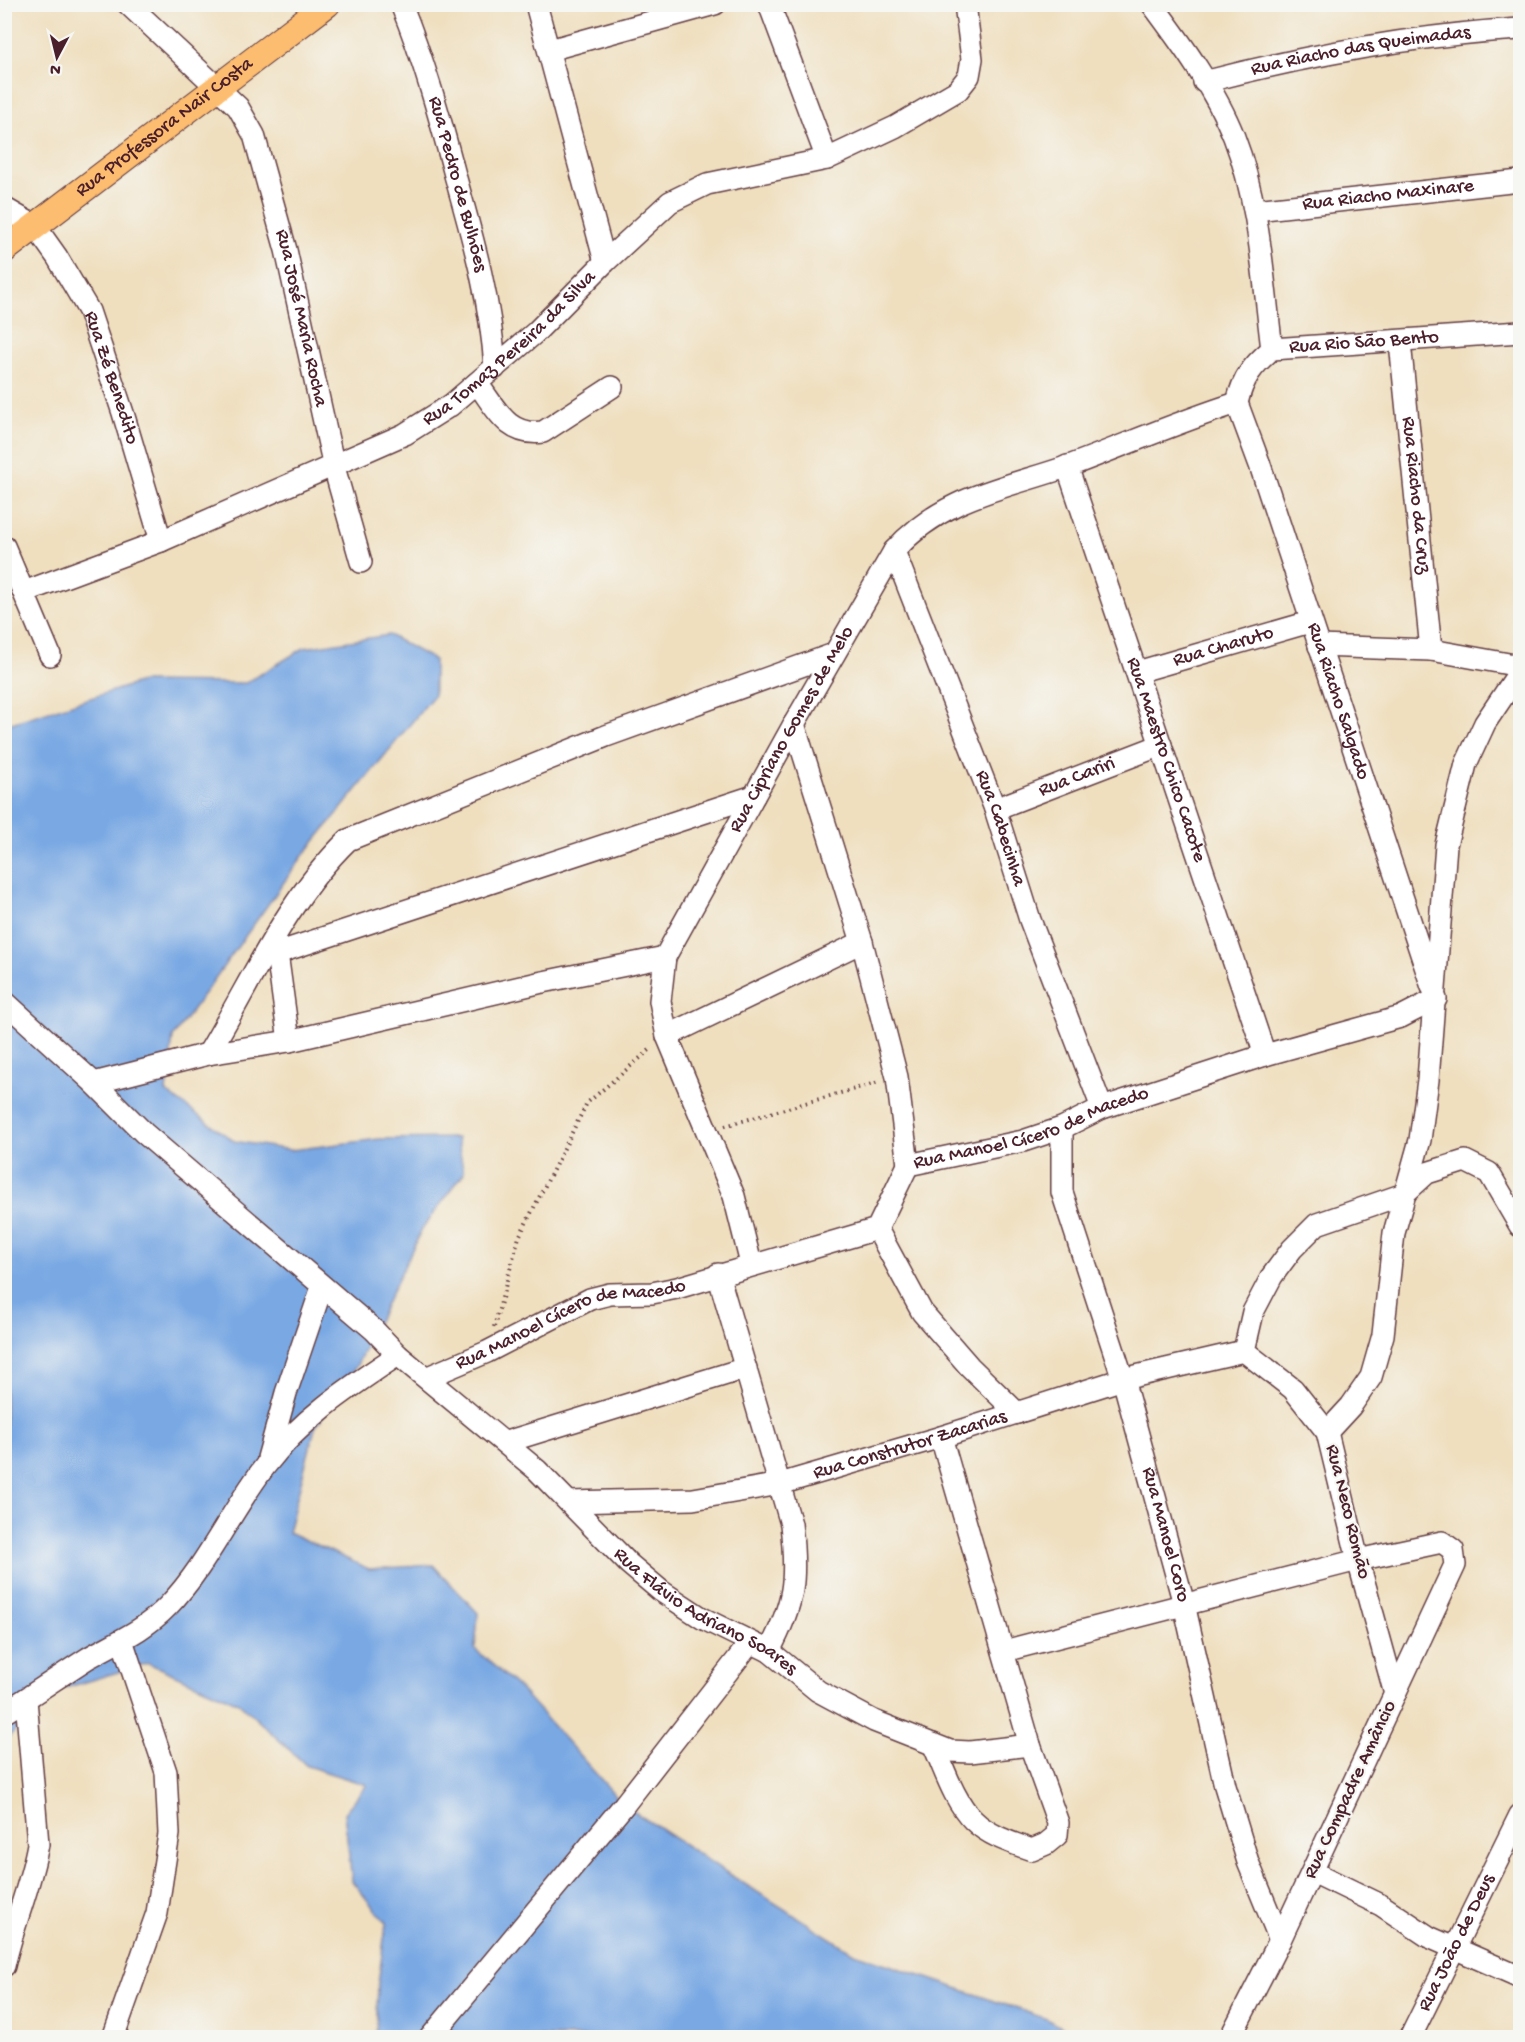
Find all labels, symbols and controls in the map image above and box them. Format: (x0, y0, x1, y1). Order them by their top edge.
street label: Rua Riacho das Queimadas (1249, 21, 1472, 81)
north arrow (27, 27, 87, 87)
street label: Rua Professora Nair Costa (71, 52, 259, 203)
text: N (49, 58, 62, 78)
street label: Rua Pedro de Bulhões (422, 94, 492, 275)
street label: Rua Riacho Maxinare (1301, 175, 1476, 216)
street label: Rua José Maria Rocha (269, 227, 332, 410)
street label: Rua Tomaz Pereira da Silva (418, 266, 602, 431)
street label: Rua Zé Benedito (78, 308, 143, 447)
street label: Rua Rio São Bento (1289, 326, 1440, 359)
street label: Rua Riacho da Cruz (1396, 415, 1435, 576)
street label: Rua Riacho Salgado (1301, 620, 1374, 783)
street label: Rua Cipriano Gomes de Melo (725, 622, 859, 837)
street label: Rua Charuto (1171, 622, 1276, 672)
street label: Rua Maestro Chico Cacote (1121, 655, 1211, 866)
street label: Rua Cariri (1035, 752, 1119, 803)
street label: Rua Cabecinha (969, 767, 1030, 890)
street label: Rua Manoel Cícero de Macedo (912, 1082, 1152, 1175)
street label: Rua Manoel Cícero de Macedo (452, 1274, 689, 1375)
street label: Rua Construtor Zacarias (811, 1405, 1010, 1485)
street label: Rua Neco Romão (1319, 1442, 1375, 1582)
street label: Rua Manoel Coro (1136, 1465, 1194, 1605)
street label: Rua Flávio Adriano Soares (608, 1543, 802, 1681)
street label: Rua Compadre Amâncio (1300, 1697, 1402, 1883)
street label: Rua João de Deus (1413, 1870, 1501, 2015)

